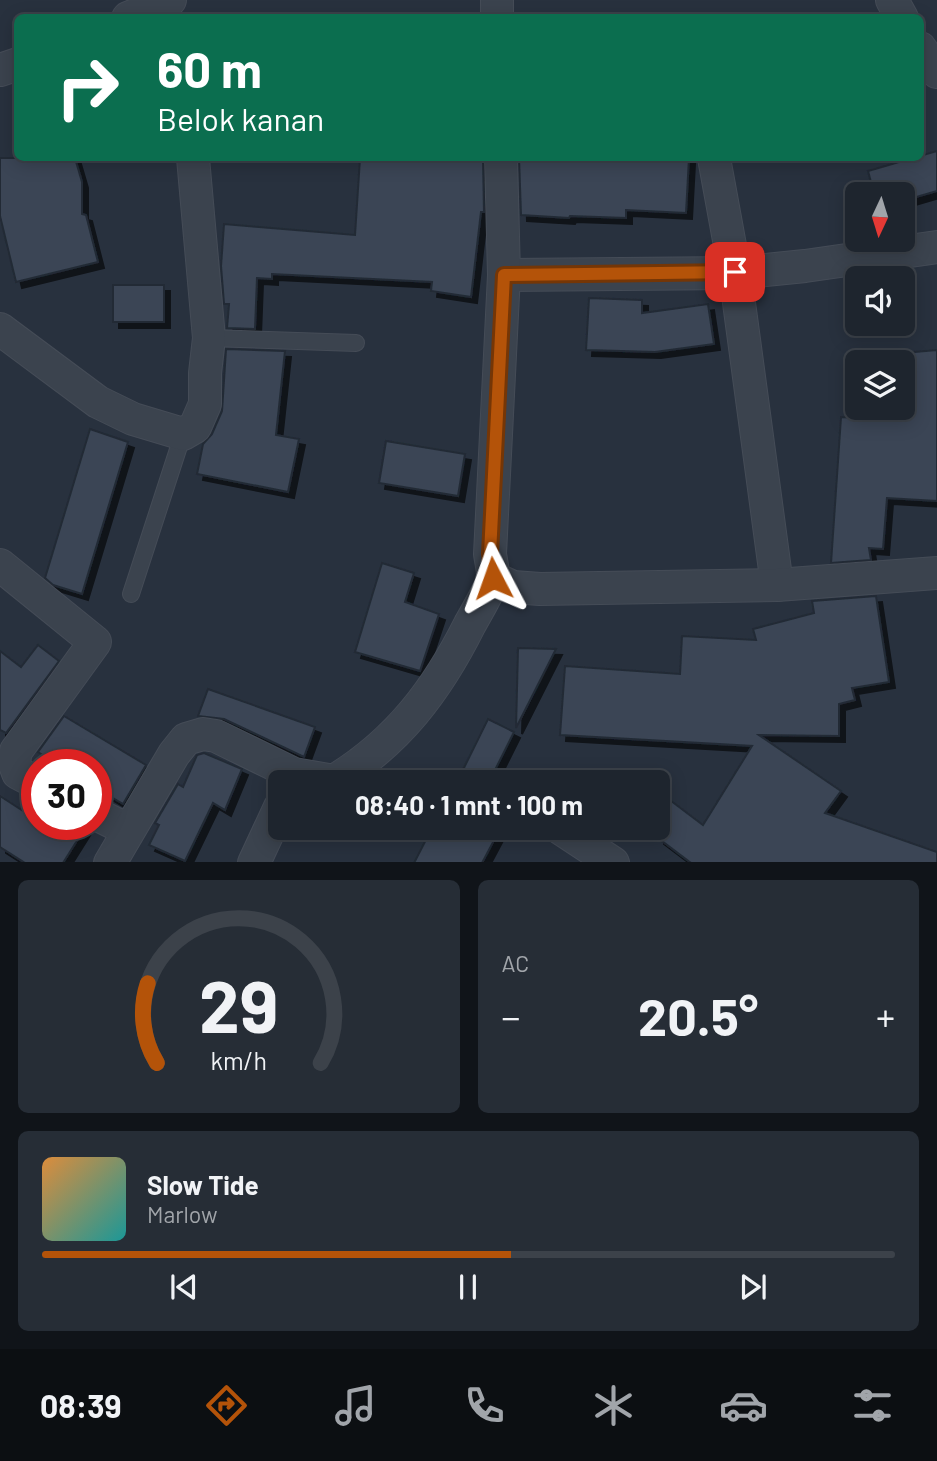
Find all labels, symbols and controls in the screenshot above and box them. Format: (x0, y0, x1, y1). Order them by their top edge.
text: 60 m (157, 39, 262, 98)
icon: right (42, 42, 133, 133)
text: Belok kanan (157, 99, 324, 137)
north arrow (845, 182, 915, 252)
map controls (845, 182, 915, 420)
pin (705, 242, 765, 302)
icon: arrive (716, 253, 754, 291)
button: sound (845, 266, 915, 336)
button: layers (845, 350, 915, 420)
position arrow (456, 541, 530, 615)
speed limit sign: 30 (21, 749, 112, 840)
text: 08:40 · 1 mnt · 100 m (355, 789, 583, 820)
text: AC (502, 949, 529, 977)
text: 29 (199, 960, 278, 1048)
text: 20.5° (638, 984, 758, 1046)
text: − (502, 993, 521, 1039)
text: + (876, 993, 895, 1039)
text: km/h (210, 1044, 267, 1074)
text: Slow Tide (147, 1169, 259, 1200)
text: Marlow (147, 1200, 218, 1228)
icon: previous (165, 1268, 203, 1306)
icon: pause (449, 1268, 487, 1306)
icon: next (734, 1268, 772, 1306)
icon: directions (202, 1381, 251, 1430)
icon: music (331, 1381, 380, 1430)
icon: phone (460, 1381, 509, 1430)
icon: climate (589, 1381, 638, 1430)
icon: car (719, 1381, 768, 1430)
icon: filters (848, 1381, 897, 1430)
text: 08:39 (40, 1386, 122, 1424)

